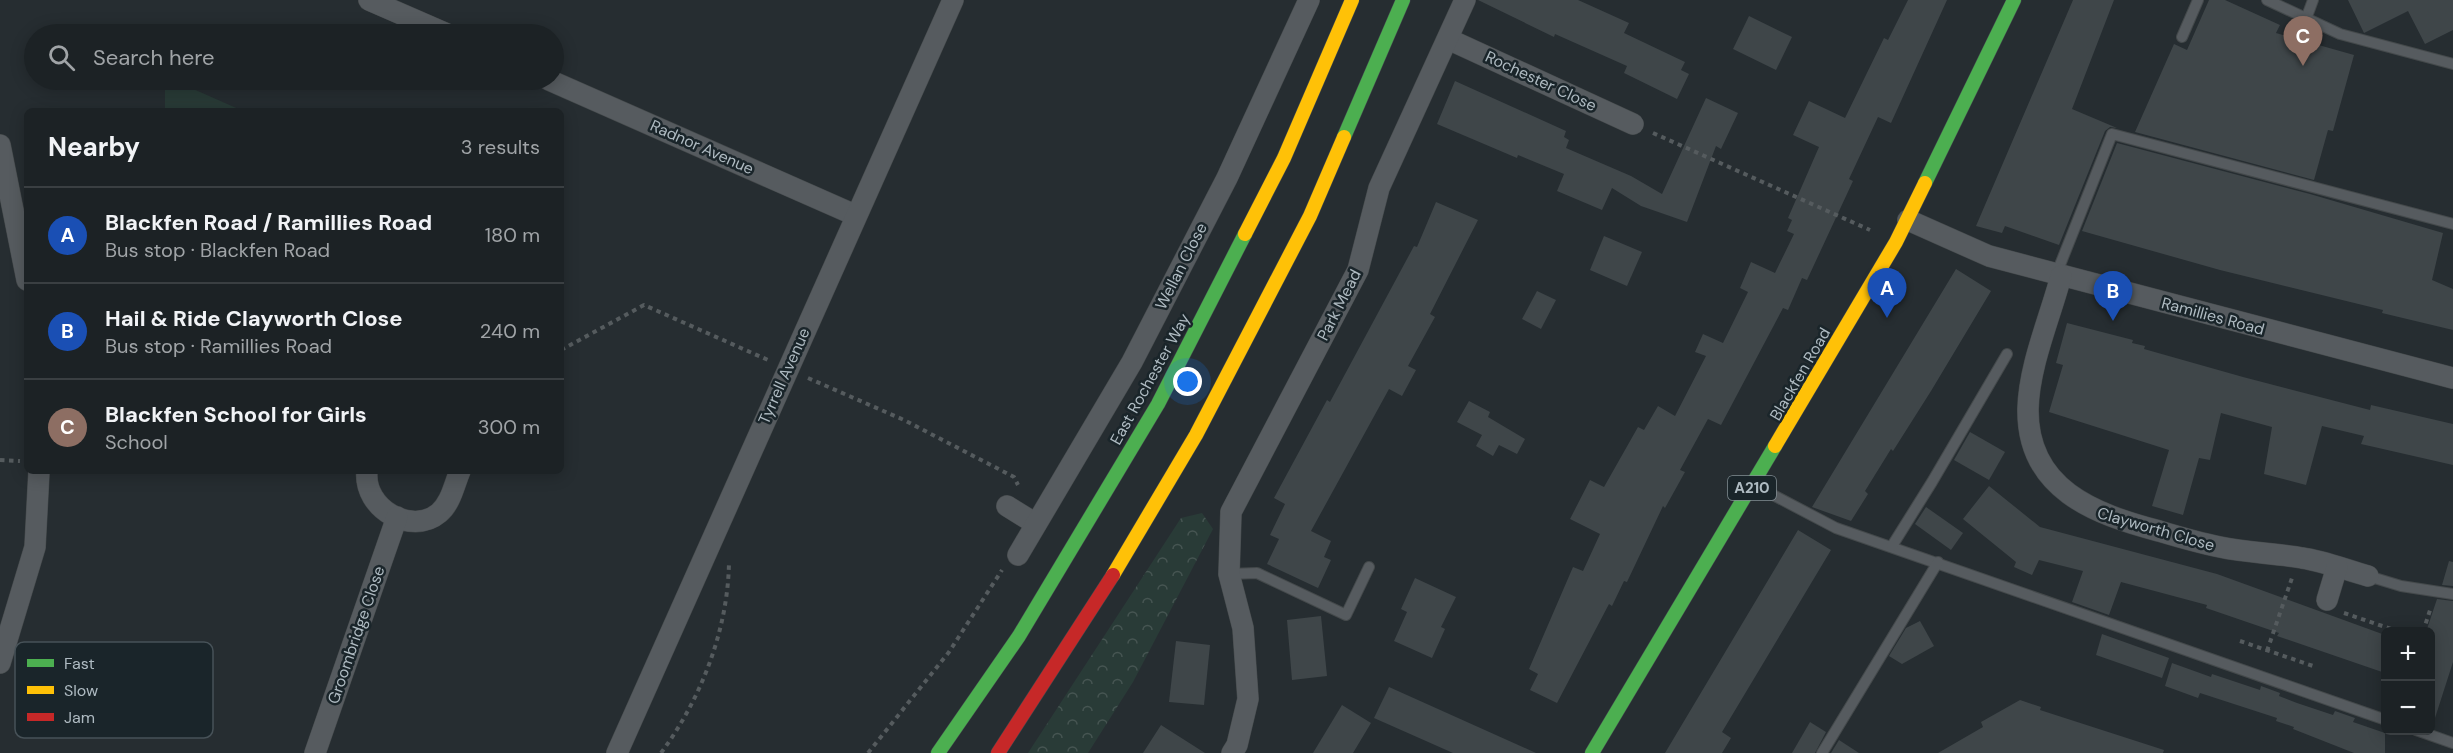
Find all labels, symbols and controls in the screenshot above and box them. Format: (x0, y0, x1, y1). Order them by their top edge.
pin: C (2284, 16, 2322, 66)
search box (24, 24, 564, 90)
icon: search (45, 41, 78, 74)
text: Search here (93, 43, 214, 72)
street label: Rochester Close (1482, 46, 1600, 116)
street label: Radnor Avenue (647, 115, 757, 179)
text: Nearby (48, 130, 140, 164)
text: 3 results (461, 134, 540, 160)
text: Blackfen Road / Ramillies Road (105, 208, 432, 237)
street label: Wellan Close (1150, 219, 1212, 313)
text: A (60, 222, 75, 248)
text: 180 m (485, 222, 540, 248)
text: Bus stop · Blackfen Road (105, 237, 330, 263)
street label: Park Mead (1312, 266, 1366, 344)
pin: A (1868, 268, 1906, 318)
pin: B (2094, 272, 2132, 321)
street label: Ramillies Road (2159, 292, 2267, 340)
text: Hail & Ride Clayworth Close (105, 304, 403, 333)
street label: East Rochester Way (1105, 310, 1195, 448)
text: B (61, 318, 74, 344)
text: 240 m (480, 318, 540, 344)
street label: Tyrrell Avenue (753, 324, 815, 428)
street label: Blackfen Road (1765, 324, 1835, 424)
text: Bus stop · Ramillies Road (105, 333, 332, 359)
your location (1173, 367, 1202, 396)
text: Blackfen School for Girls (105, 400, 367, 429)
text: C (60, 414, 75, 440)
text: 300 m (478, 414, 540, 440)
text: School (105, 429, 168, 455)
road number: A210 (1728, 476, 1776, 500)
street label: Clayworth Close (2095, 502, 2217, 556)
street label: Groombridge Close (323, 563, 389, 707)
map controls (2381, 627, 2435, 735)
button: + (2381, 627, 2435, 681)
legend (15, 642, 213, 738)
text: Fast (64, 653, 95, 674)
text: Slow (64, 680, 98, 701)
button: − (2381, 681, 2435, 735)
text: Jam (64, 707, 95, 728)

